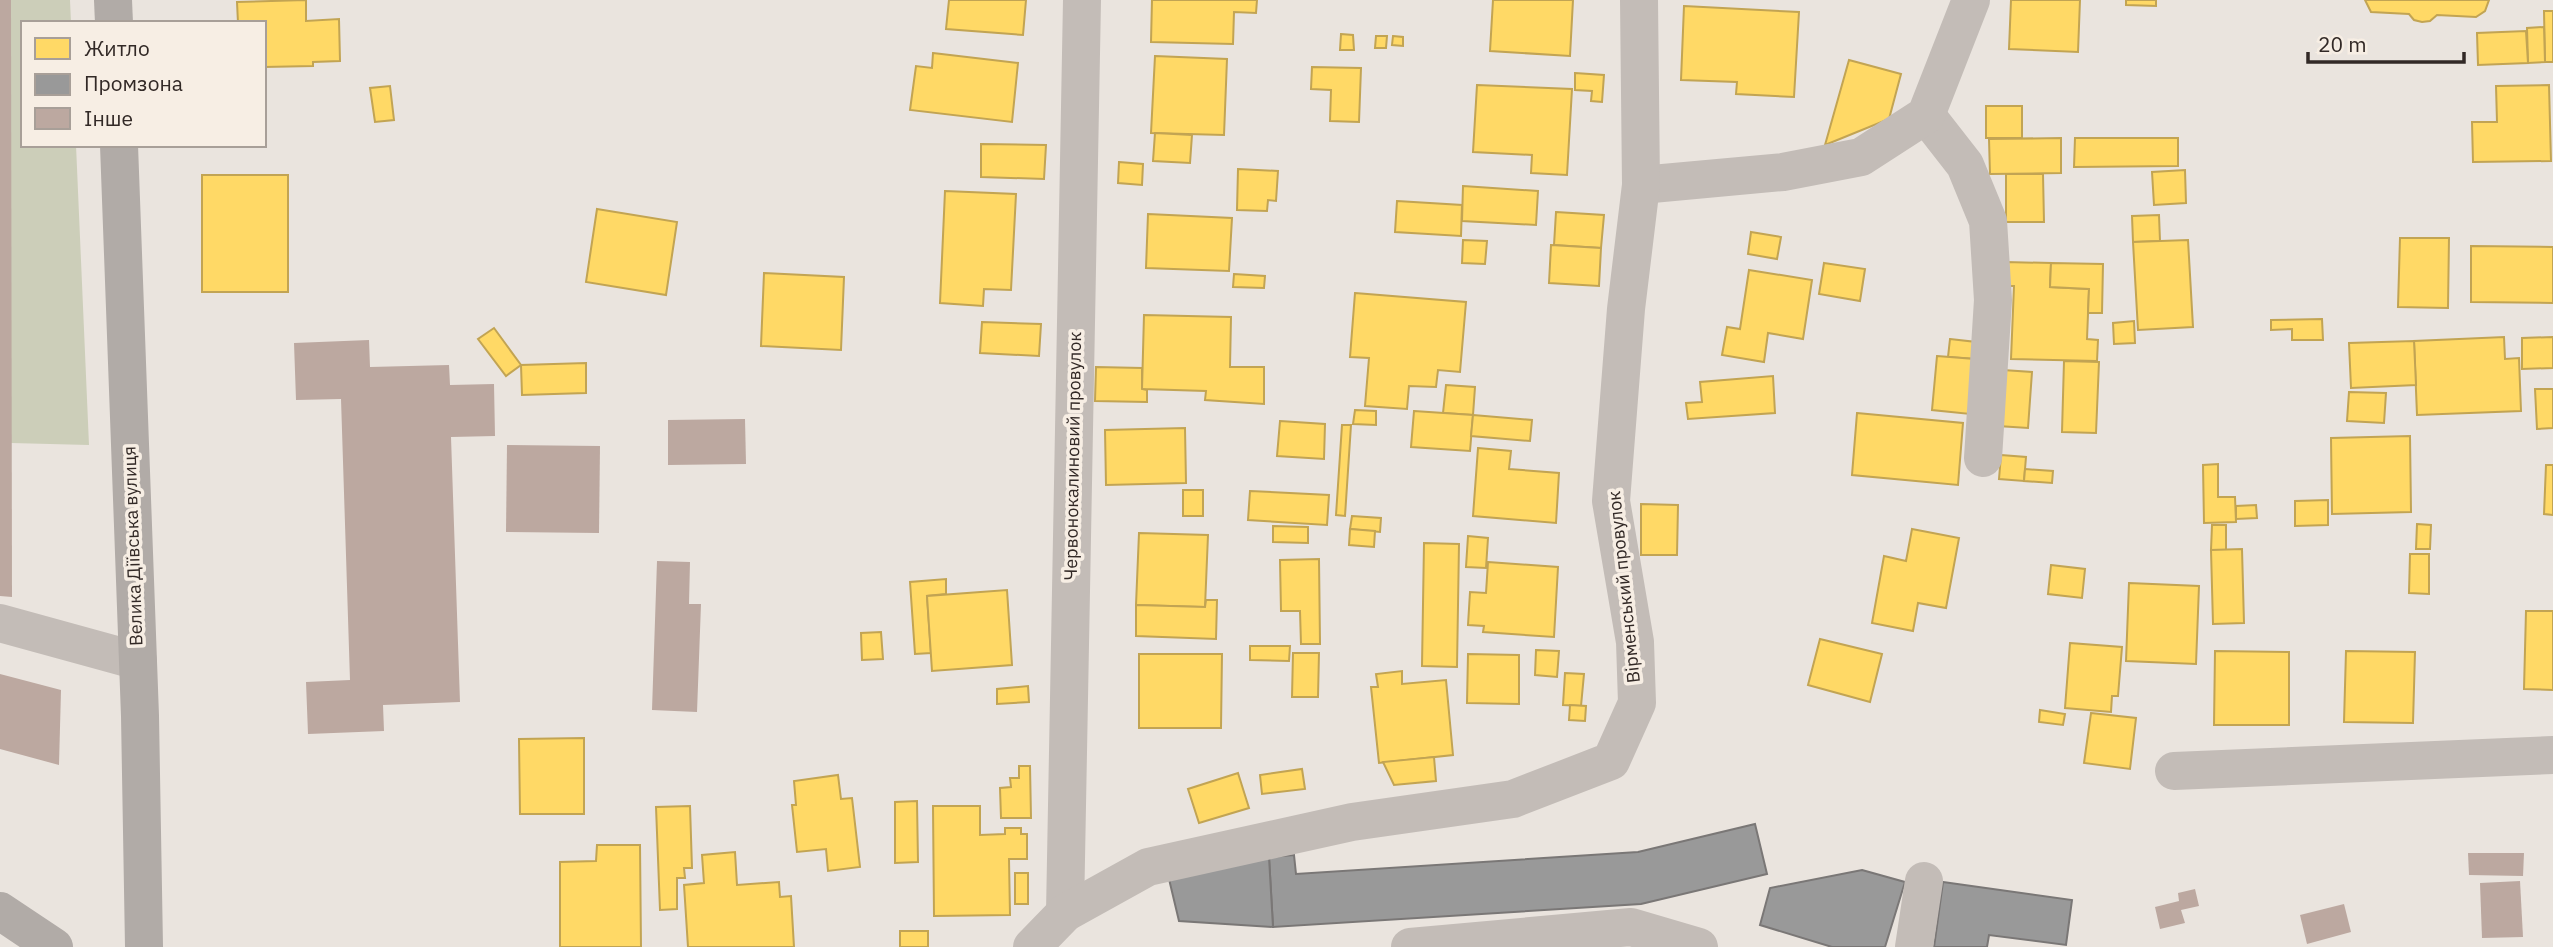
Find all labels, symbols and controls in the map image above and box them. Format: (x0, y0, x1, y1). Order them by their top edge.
legend (21, 21, 266, 147)
scale bar (2308, 21, 2464, 65)
text: 20 m (2318, 30, 2367, 58)
text: Житло (84, 34, 150, 62)
text: Промзона (84, 69, 183, 97)
text: Інше (84, 104, 133, 132)
street label: Червонокалиновий провулок (1059, 331, 1086, 581)
street label: Велика Діївська вулиця (118, 446, 147, 646)
street label: Вірменський провулок (1602, 490, 1645, 684)

